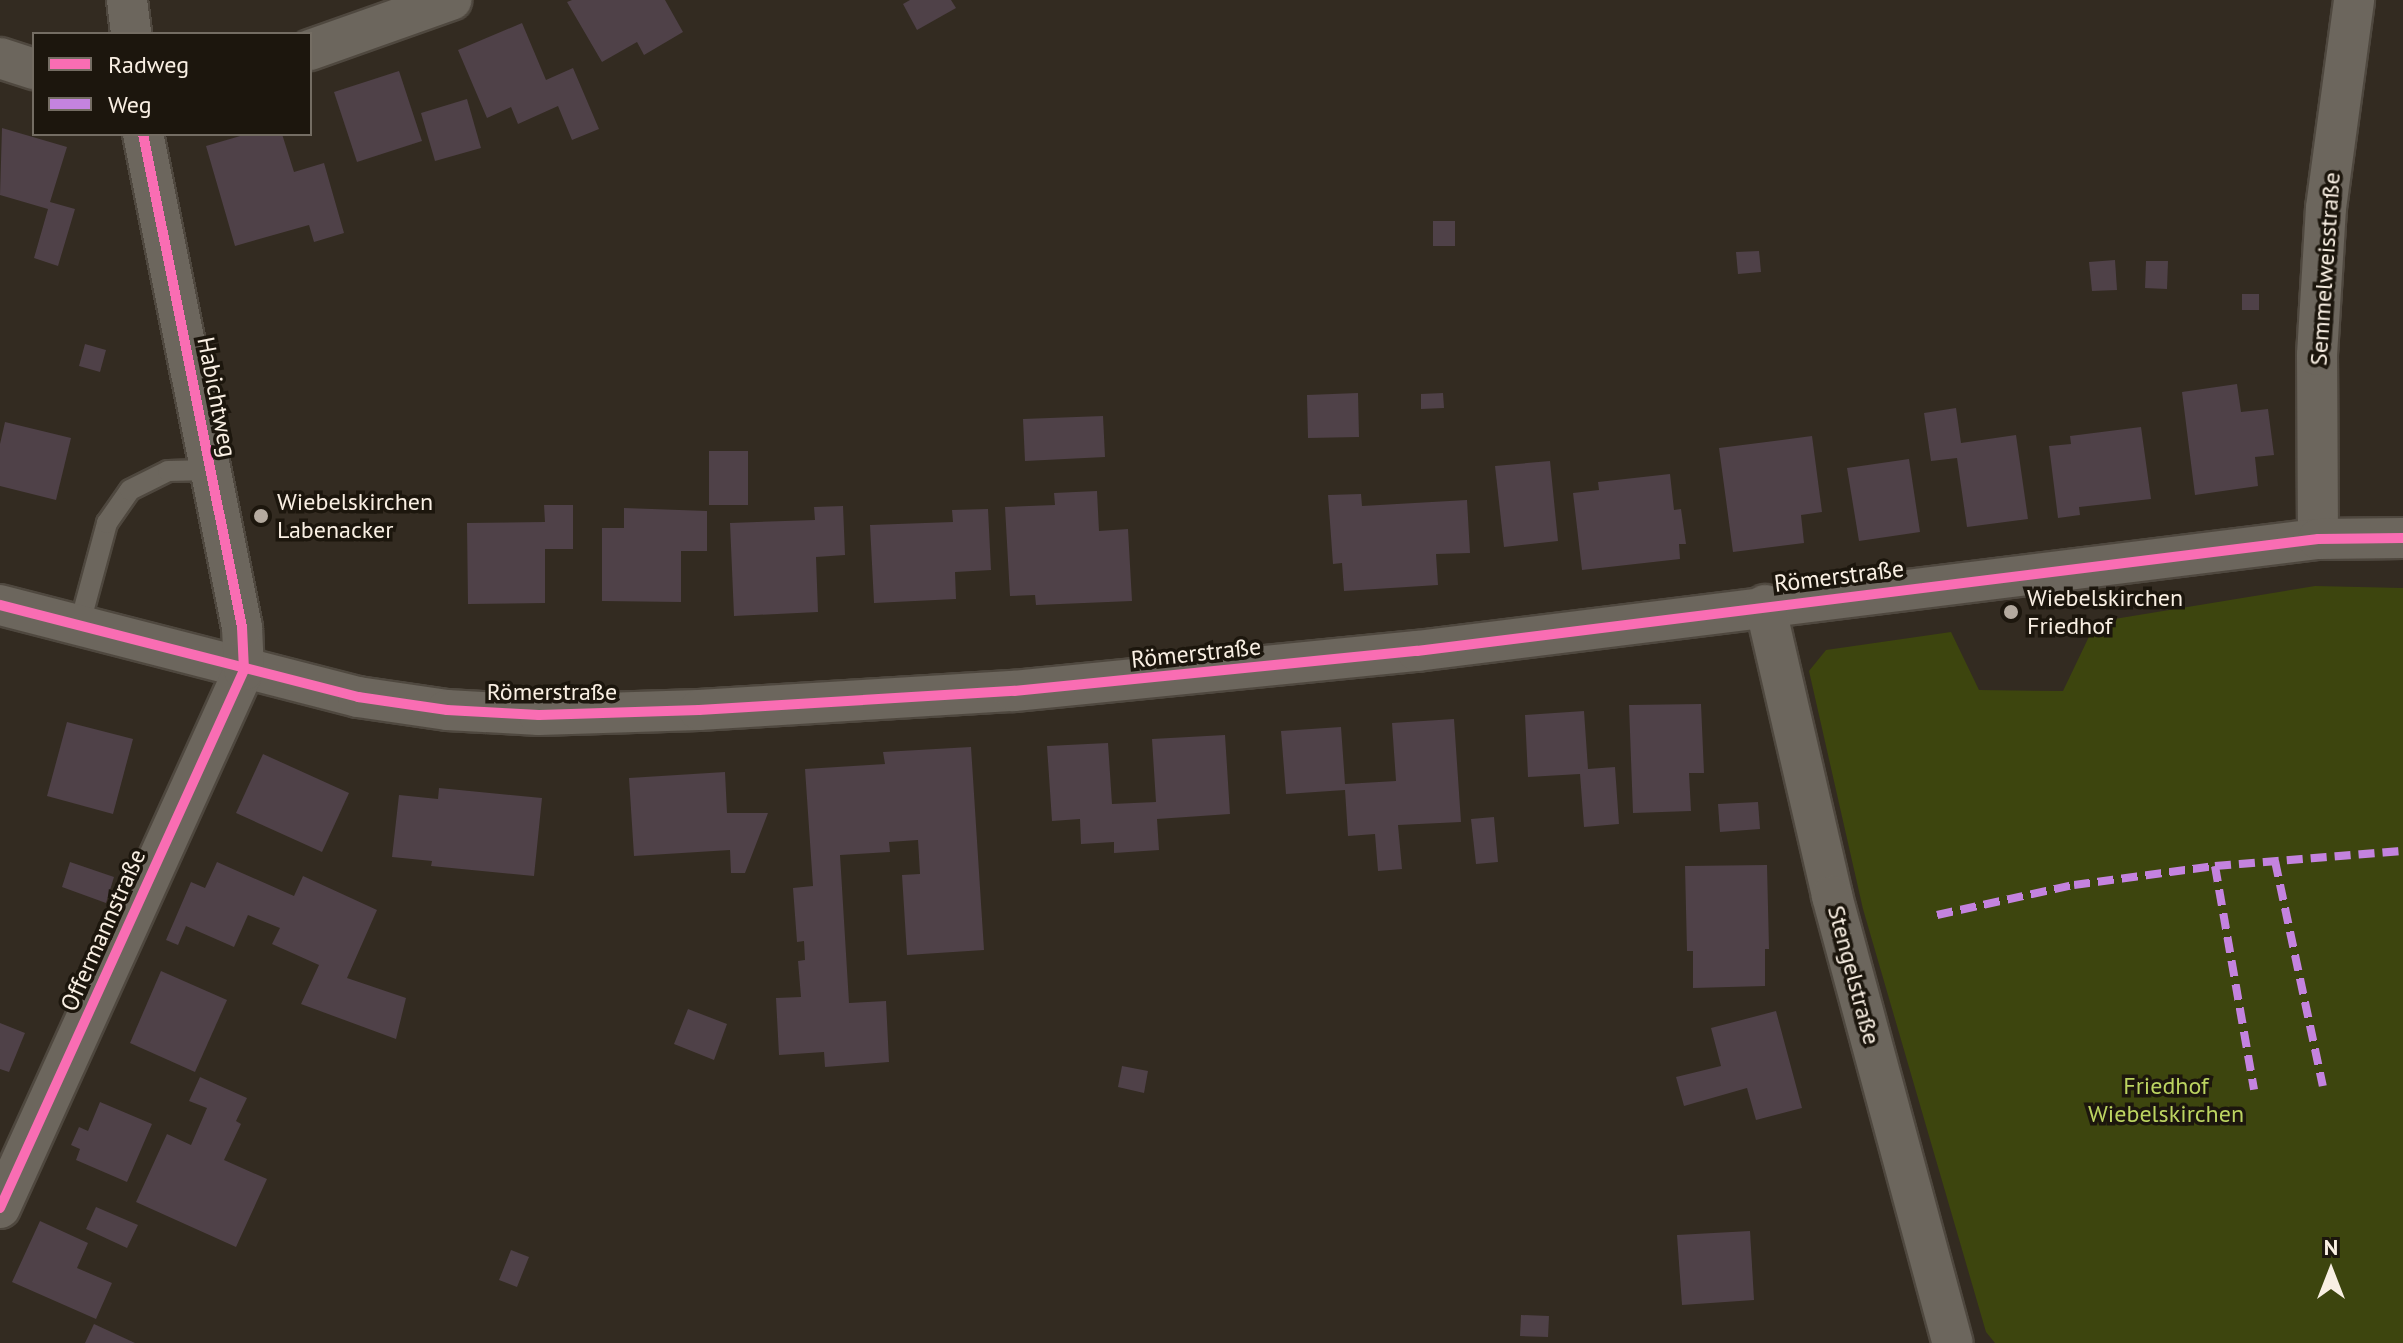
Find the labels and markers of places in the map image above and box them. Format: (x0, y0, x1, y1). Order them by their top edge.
place label: Wiebelskirchen Labenacker (277, 488, 433, 544)
marker: Wiebelskirchen Labenacker (252, 507, 270, 525)
place label: Wiebelskirchen Friedhof (2027, 584, 2183, 640)
marker: Wiebelskirchen Friedhof (2002, 603, 2020, 621)

